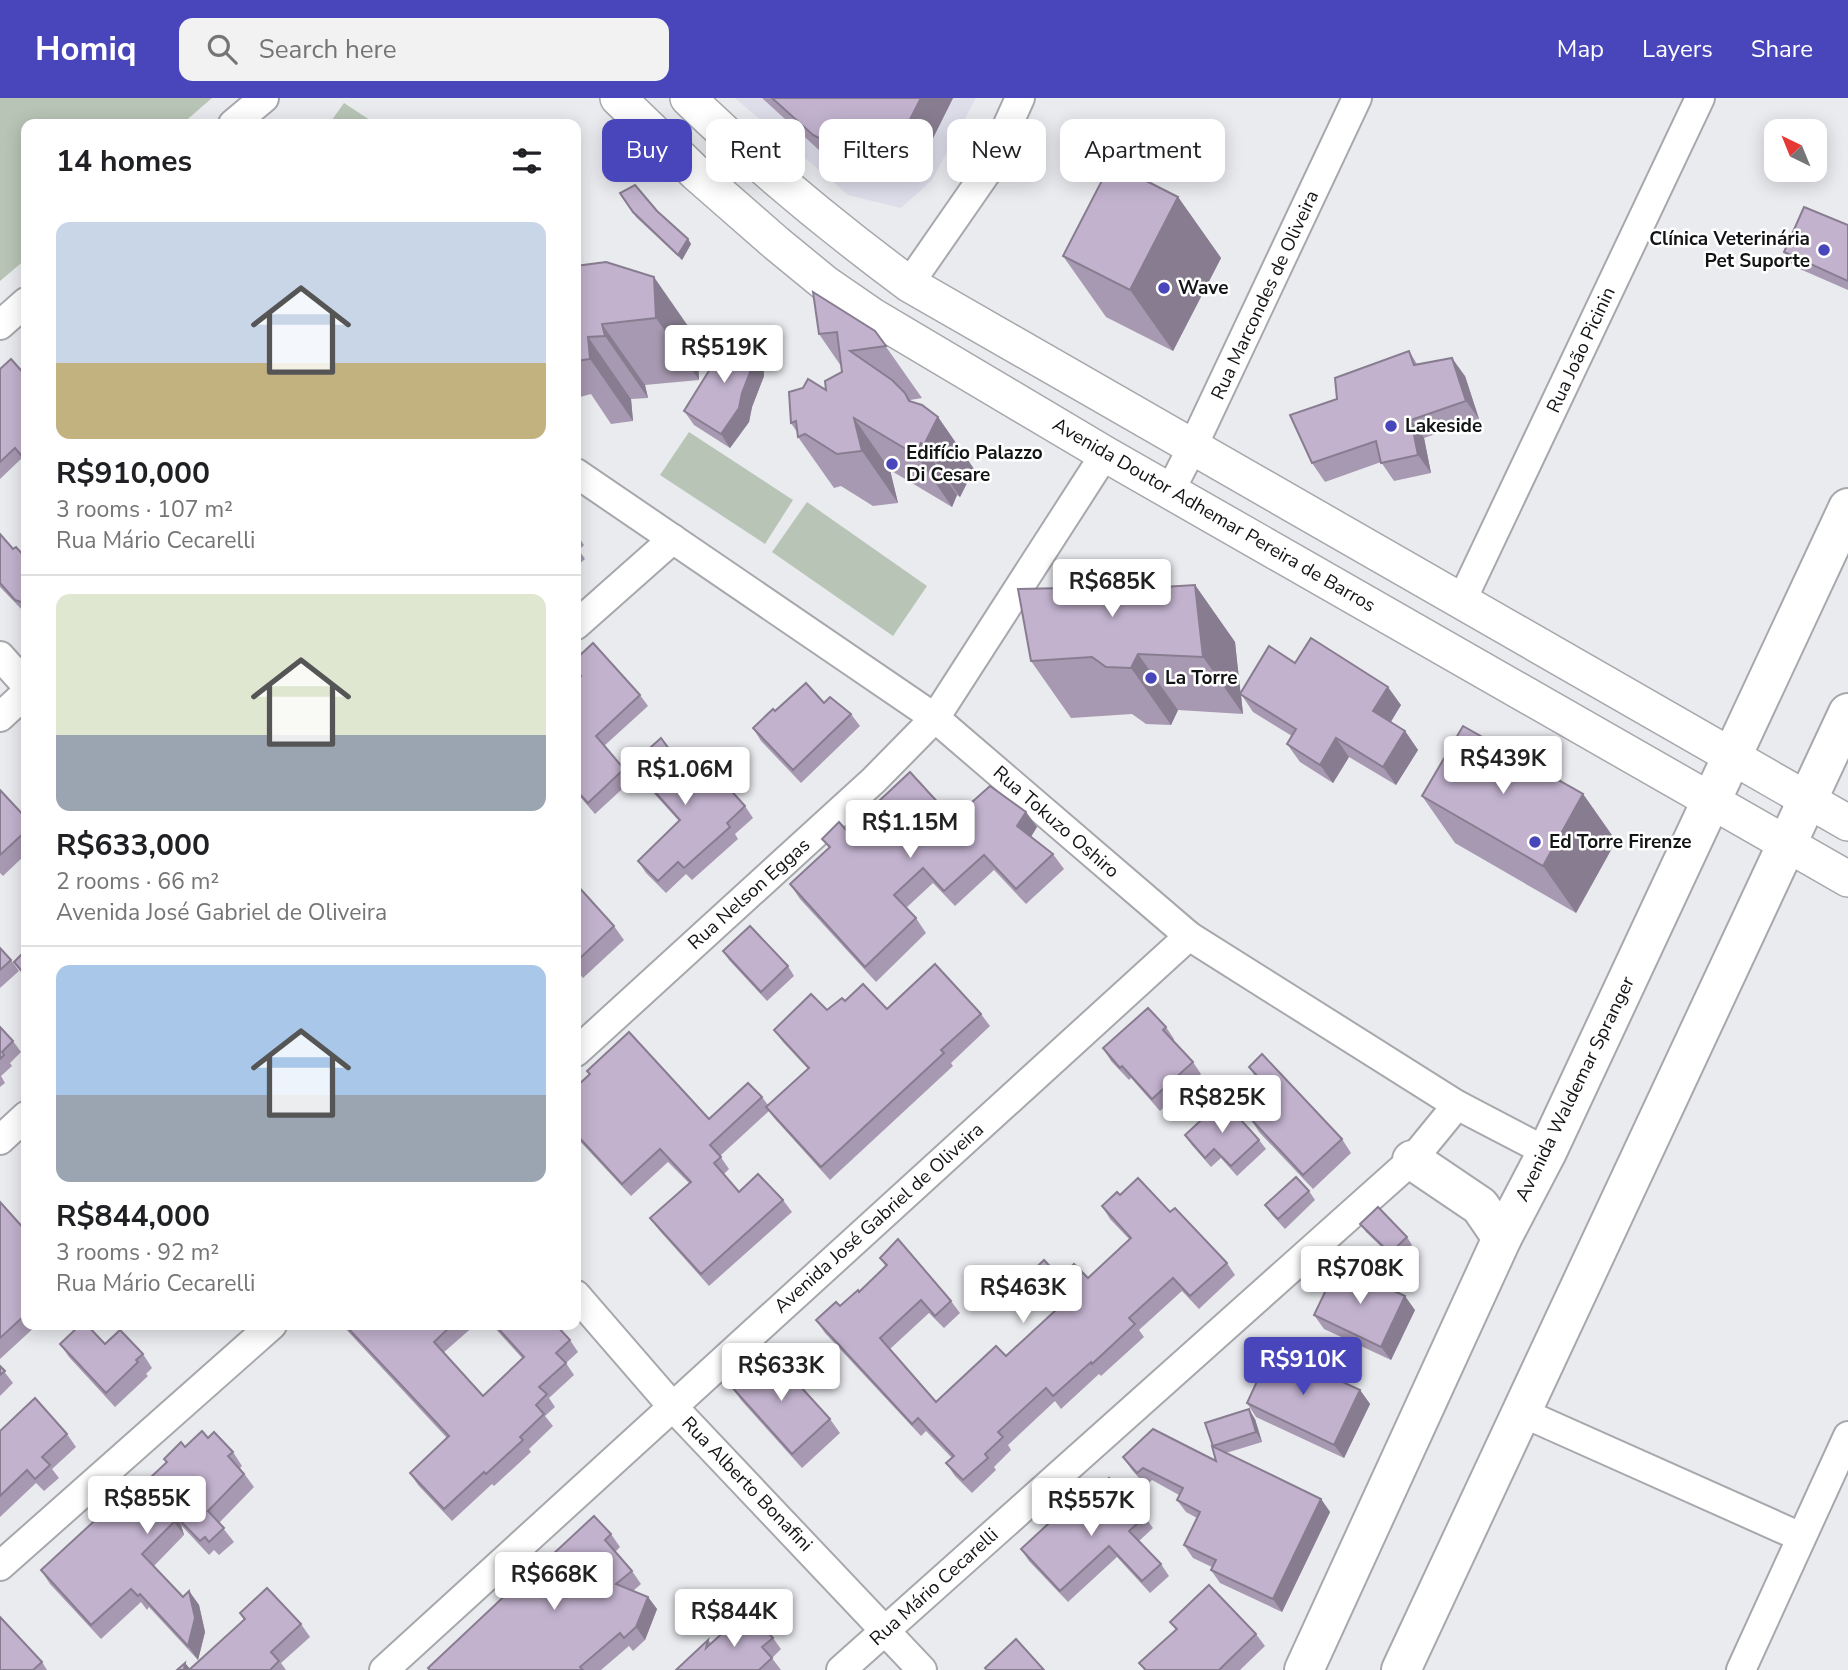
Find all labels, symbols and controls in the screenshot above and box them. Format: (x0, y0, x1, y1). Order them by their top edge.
search box (179, 18, 669, 81)
text: Homiq (35, 27, 137, 72)
icon: search (203, 30, 241, 68)
text: Search here (259, 32, 397, 67)
text: Map (1557, 33, 1604, 65)
text: Layers (1642, 33, 1713, 65)
text: Share (1751, 33, 1813, 65)
chip: Buy (602, 119, 692, 182)
chip: Rent (706, 119, 805, 182)
chip: Filters (819, 119, 933, 182)
chip: New (947, 119, 1046, 182)
chip: Apartment (1060, 119, 1225, 182)
north arrow (1764, 119, 1827, 182)
map controls (1764, 119, 1827, 182)
text: 14 homes (56, 141, 192, 182)
icon: filters (508, 142, 546, 180)
street label: Rua Marcondes de Oliveira (1205, 186, 1325, 404)
place label: Clínica Veterinária Pet Suporte (1649, 226, 1810, 274)
marker: Clínica Veterinária Pet Suporte (1816, 242, 1832, 258)
icon: home (238, 267, 364, 393)
place label: Wave (1178, 275, 1228, 301)
marker: Wave (1156, 280, 1172, 296)
street label: Rua João Picinin (1540, 283, 1622, 417)
pin: R$519K (667, 326, 781, 385)
text: R$519K (681, 332, 767, 363)
street label: Avenida Doutor Adhemar Pereira de Barros (1048, 412, 1380, 618)
place label: Lakeside (1405, 413, 1482, 439)
marker: Lakeside (1383, 418, 1399, 434)
place label: Edifício Palazzo Di Cesare (906, 440, 1043, 488)
text: R$910,000 (56, 453, 210, 494)
marker: Edifício Palazzo Di Cesare (884, 456, 900, 472)
text: 3 rooms · 107 m² (56, 494, 233, 525)
text: Rua Mário Cecarelli (56, 525, 255, 556)
pin: R$685K (1055, 560, 1169, 619)
text: R$685K (1069, 566, 1155, 597)
icon: home (238, 639, 364, 765)
place label: La Torre (1165, 665, 1238, 691)
marker: La Torre (1143, 670, 1159, 686)
pin: R$439K (1446, 736, 1560, 796)
text: R$439K (1460, 743, 1546, 774)
pin: R$1.06M (620, 748, 750, 807)
text: R$1.06M (637, 754, 733, 785)
street label: Rua Tokuzo Oshiro (987, 760, 1125, 884)
pin: R$1.15M (845, 800, 975, 860)
text: R$1.15M (862, 807, 958, 838)
text: R$633,000 (56, 825, 210, 866)
place label: Ed Torre Firenze (1549, 829, 1692, 855)
street label: Rua Nelson Eggas (682, 832, 816, 956)
marker: Ed Torre Firenze (1527, 834, 1543, 850)
text: 2 rooms · 66 m² (56, 866, 219, 897)
text: Avenida José Gabriel de Oliveira (56, 897, 387, 928)
street label: Avenida Waldemar Spranger (1509, 972, 1641, 1206)
icon: home (238, 1010, 364, 1136)
pin: R$825K (1165, 1076, 1279, 1135)
text: R$825K (1179, 1082, 1265, 1113)
street label: Avenida José Gabriel de Oliveira (769, 1117, 989, 1319)
text: R$844,000 (56, 1196, 210, 1237)
text: 3 rooms · 92 m² (56, 1237, 219, 1268)
pin: R$708K (1303, 1246, 1417, 1306)
text: R$708K (1317, 1253, 1403, 1284)
pin: R$463K (966, 1266, 1080, 1325)
text: Rua Mário Cecarelli (56, 1268, 255, 1299)
text: R$463K (980, 1272, 1066, 1303)
pin: R$910K (1246, 1338, 1360, 1397)
pin: R$633K (724, 1344, 838, 1403)
text: R$910K (1260, 1344, 1346, 1375)
text: R$633K (738, 1350, 824, 1381)
street label: Rua Alberto Bonafini (676, 1411, 818, 1557)
pin: R$855K (90, 1476, 204, 1536)
pin: R$557K (1034, 1478, 1148, 1538)
text: R$855K (104, 1483, 190, 1514)
text: R$557K (1048, 1485, 1134, 1516)
street label: Rua Mário Cecarelli (864, 1522, 1004, 1652)
pin: R$668K (497, 1552, 611, 1612)
text: R$668K (511, 1559, 597, 1590)
pin: R$844K (677, 1590, 791, 1649)
text: R$844K (691, 1596, 777, 1627)

